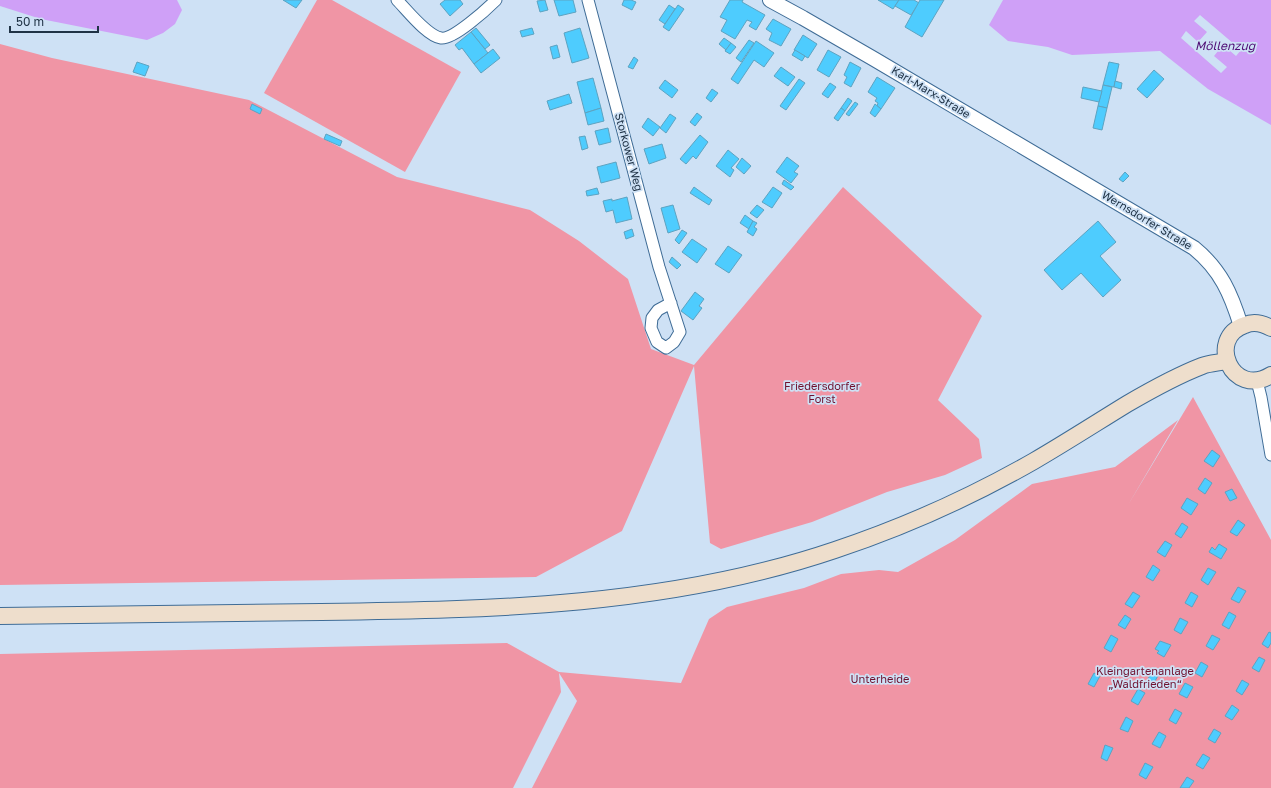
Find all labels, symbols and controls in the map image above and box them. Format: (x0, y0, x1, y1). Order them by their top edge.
scale bar (10, 8, 98, 34)
text: 50 m (16, 14, 44, 29)
water label: Möllenzug (1195, 38, 1257, 53)
street label: Karl-Marx-Straße (890, 63, 973, 120)
street label: Storkower Weg (613, 112, 646, 192)
street label: Wernsdorfer Straße (1100, 187, 1195, 252)
park label: Friedersdorfer Forst (784, 379, 861, 405)
park label: Kleingartenanlage „Waldfrieden“ (1096, 664, 1194, 690)
park label: Unterheide (851, 672, 910, 685)

